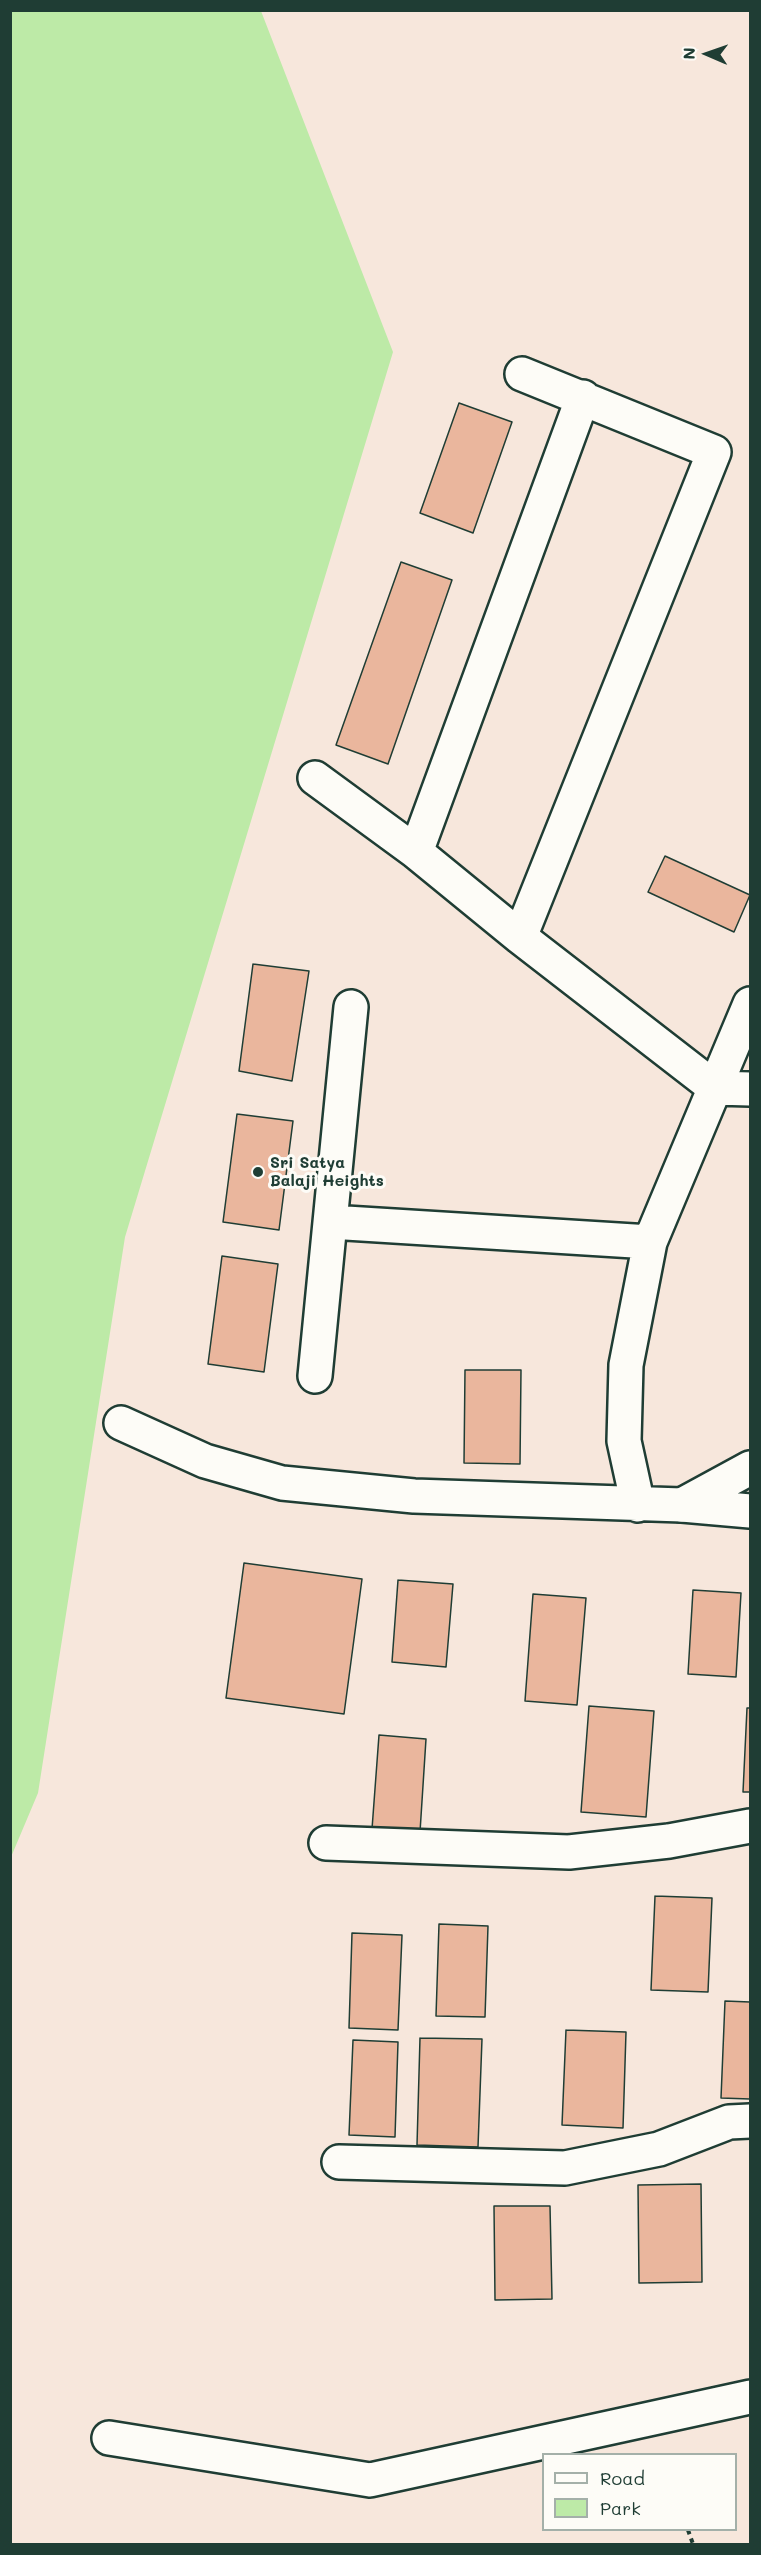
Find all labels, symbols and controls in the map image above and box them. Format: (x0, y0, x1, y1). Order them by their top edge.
north arrow (677, 24, 737, 84)
text: N (678, 47, 699, 60)
place label: Sri Satya Balaji Heights (270, 1153, 384, 1191)
marker: Sri Satya Balaji Heights (251, 1165, 265, 1179)
legend (542, 2453, 737, 2531)
text: Road (600, 2466, 645, 2490)
text: Park (600, 2496, 641, 2520)

